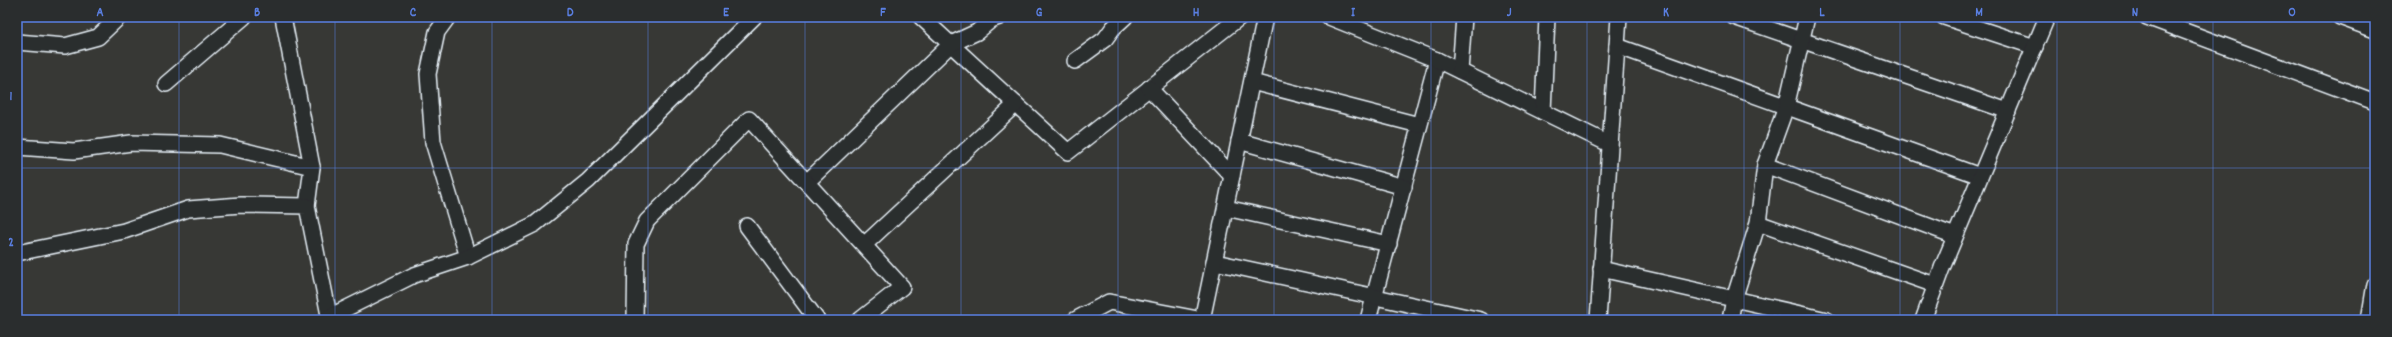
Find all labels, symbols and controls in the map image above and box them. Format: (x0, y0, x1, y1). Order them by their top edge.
text: A (96, 4, 104, 23)
text: B (254, 4, 260, 23)
text: C (410, 4, 417, 23)
text: D (567, 4, 574, 23)
text: E (723, 4, 730, 23)
text: F (880, 4, 886, 23)
text: G (1036, 4, 1043, 23)
text: H (1193, 4, 1200, 23)
text: I (1351, 4, 1356, 23)
text: J (1507, 4, 1512, 23)
text: K (1663, 4, 1669, 23)
text: L (1819, 4, 1825, 23)
text: M (1975, 4, 1983, 23)
text: N (2132, 4, 2138, 23)
text: O (2288, 4, 2296, 23)
text: 1 (10, 88, 13, 107)
text: 2 (8, 234, 14, 253)

